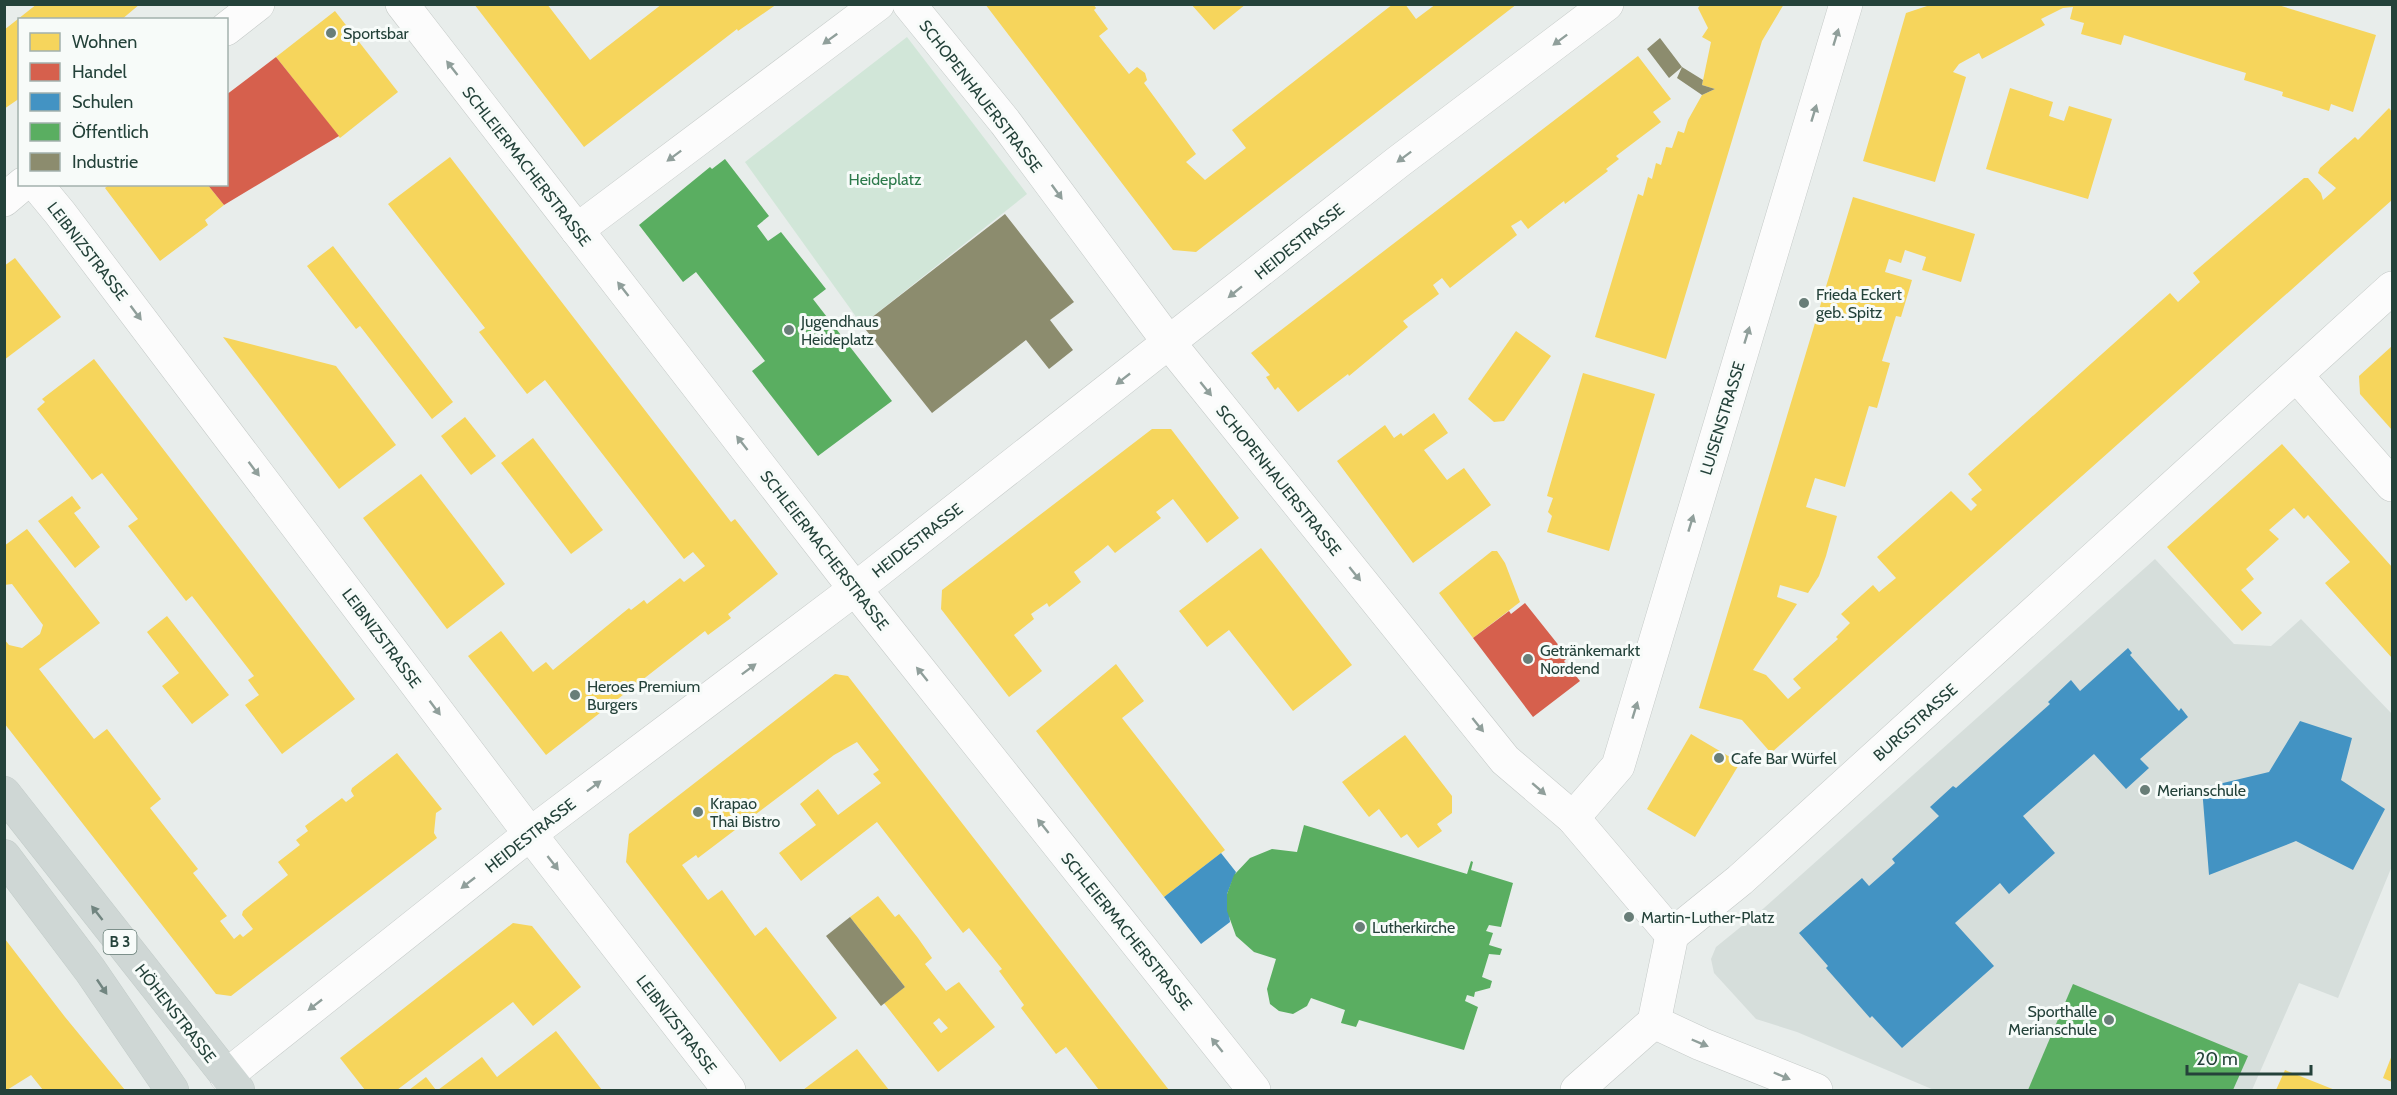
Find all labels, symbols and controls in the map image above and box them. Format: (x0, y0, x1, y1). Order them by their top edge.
street label: SCHOPENHAUERSTRASSE (915, 16, 1046, 176)
legend (18, 18, 228, 186)
place label: Sportsbar (343, 24, 410, 43)
marker: Sportsbar (324, 26, 338, 40)
one-way arrow (1832, 28, 1841, 46)
text: Wohnen (72, 31, 137, 53)
one-way arrow (823, 33, 839, 45)
one-way arrow (1552, 33, 1568, 46)
one-way arrow (445, 60, 458, 76)
text: Handel (72, 61, 127, 83)
street label: SCHLEIERMACHERSTRASSE (458, 83, 595, 250)
text: Schulen (72, 91, 133, 113)
one-way arrow (1810, 104, 1819, 122)
text: Öffentlich (72, 121, 149, 143)
one-way arrow (667, 149, 682, 161)
text: Industrie (72, 151, 138, 173)
one-way arrow (1397, 151, 1413, 163)
park label: Heideplatz (849, 170, 922, 189)
one-way arrow (1051, 185, 1063, 200)
street label: LEIBNIZSTRASSE (43, 198, 132, 304)
street label: HEIDESTRASSE (1251, 199, 1348, 283)
one-way arrow (617, 281, 629, 296)
one-way arrow (1228, 285, 1243, 297)
place label: Frieda Eckert geb. Spitz (1816, 285, 1902, 322)
marker: Frieda Eckert geb. Spitz (1797, 296, 1811, 310)
one-way arrow (130, 306, 142, 321)
place label: Jugendhaus Heideplatz (800, 312, 879, 349)
marker: Jugendhaus Heideplatz (782, 323, 796, 337)
one-way arrow (1743, 326, 1752, 344)
street label: LUISENSTRASSE (1696, 359, 1749, 477)
one-way arrow (1116, 373, 1131, 385)
one-way arrow (1199, 382, 1212, 397)
street label: SCHOPENHAUERSTRASSE (1212, 401, 1345, 559)
one-way arrow (735, 435, 748, 451)
one-way arrow (248, 460, 260, 476)
street label: SCHLEIERMACHERSTRASSE (756, 467, 893, 634)
street label: HEIDESTRASSE (868, 499, 966, 582)
one-way arrow (1686, 514, 1696, 532)
one-way arrow (1348, 566, 1361, 581)
street label: LEIBNIZSTRASSE (338, 585, 425, 692)
place label: Getränkemarkt Nordend (1540, 641, 1641, 678)
marker: Getränkemarkt Nordend (1521, 652, 1535, 666)
one-way arrow (742, 663, 757, 675)
one-way arrow (915, 666, 928, 682)
place label: Heroes Premium Burgers (587, 677, 700, 714)
street label: BURGSTRASSE (1869, 680, 1961, 765)
marker: Heroes Premium Burgers (568, 688, 582, 702)
one-way arrow (429, 700, 441, 716)
one-way arrow (1631, 701, 1640, 719)
one-way arrow (1471, 718, 1483, 733)
place label: Cafe Bar Würfel (1731, 749, 1837, 768)
marker: Cafe Bar Würfel (1712, 751, 1726, 765)
one-way arrow (585, 780, 601, 792)
place label: Merianschule (2157, 781, 2246, 800)
one-way arrow (1531, 782, 1546, 795)
marker: Merianschule (2138, 783, 2152, 797)
street label: HEIDESTRASSE (481, 794, 579, 877)
place label: Krapao Thai Bistro (710, 794, 780, 831)
marker: Krapao Thai Bistro (691, 805, 705, 819)
one-way arrow (1038, 819, 1050, 834)
street label: SCHLEIERMACHERSTRASSE (1057, 849, 1196, 1014)
one-way arrow (547, 855, 559, 871)
one-way arrow (460, 877, 476, 890)
one-way arrow (91, 905, 104, 921)
place label: Martin-Luther-Platz (1641, 908, 1775, 927)
marker: Martin-Luther-Platz (1622, 910, 1636, 924)
place label: Lutherkirche (1372, 918, 1455, 937)
marker: Lutherkirche (1353, 920, 1367, 934)
road number: B 3 (104, 930, 136, 954)
street label: HÖHENSTRASSE (131, 960, 220, 1067)
street label: LEIBNIZSTRASSE (632, 971, 721, 1077)
one-way arrow (96, 979, 107, 995)
one-way arrow (308, 998, 323, 1010)
place label: Sporthalle Merianschule (2008, 1002, 2097, 1039)
marker: Sporthalle Merianschule (2102, 1013, 2116, 1027)
one-way arrow (1211, 1037, 1224, 1053)
scale bar (2187, 1038, 2312, 1076)
one-way arrow (1691, 1039, 1709, 1048)
text: 20 m (2196, 1048, 2238, 1070)
one-way arrow (1773, 1071, 1791, 1081)

